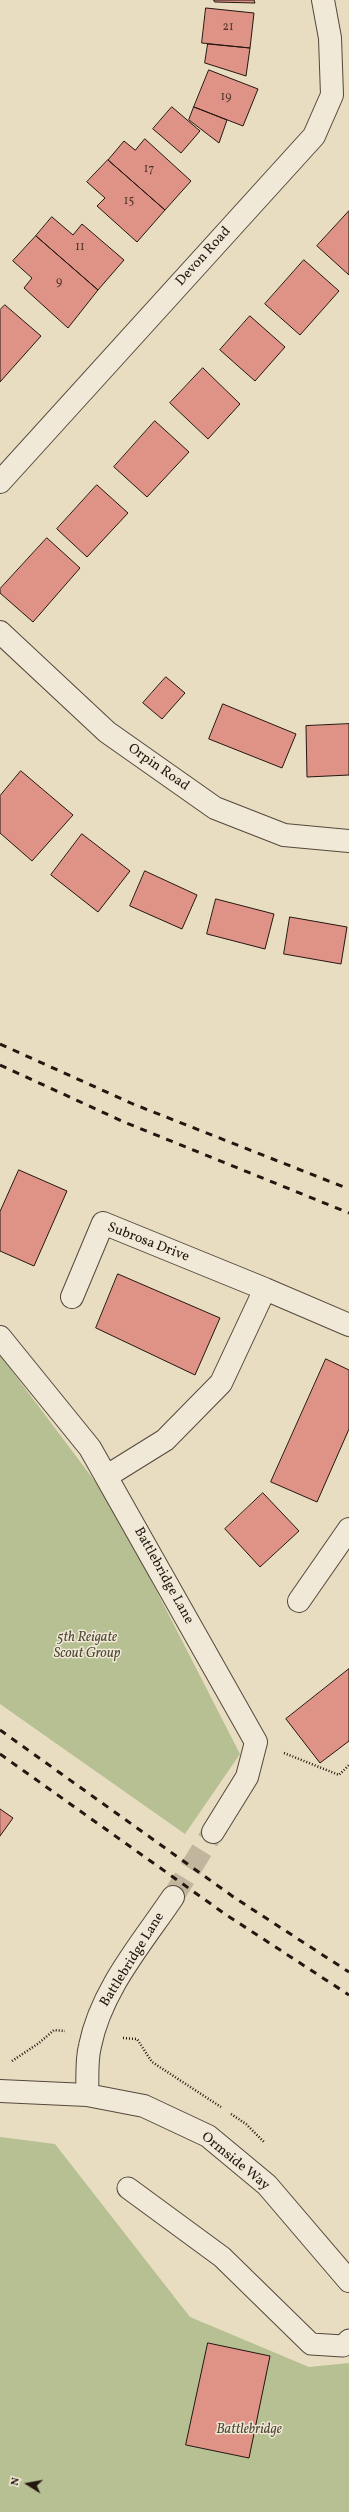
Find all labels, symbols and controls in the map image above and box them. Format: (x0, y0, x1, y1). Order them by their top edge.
house number: 21 (222, 21, 234, 35)
house number: 19 (221, 91, 231, 105)
house number: 17 (144, 163, 154, 177)
house number: 15 (124, 195, 134, 209)
street label: Devon Road (173, 224, 235, 290)
house number: 11 (75, 241, 85, 255)
house number: 9 (56, 276, 62, 290)
street label: Orpin Road (124, 741, 192, 795)
street label: Subrosa Drive (105, 1220, 191, 1266)
street label: Battlebridge Lane (129, 1525, 197, 1627)
park label: 5th Reigate Scout Group (54, 1630, 120, 1662)
street label: Battlebridge Lane (97, 1910, 169, 2010)
street label: Ormside Way (197, 2129, 273, 2195)
park label: Battlebridge (216, 2422, 282, 2438)
north arrow (8, 2464, 48, 2504)
text: N (8, 2476, 24, 2487)

